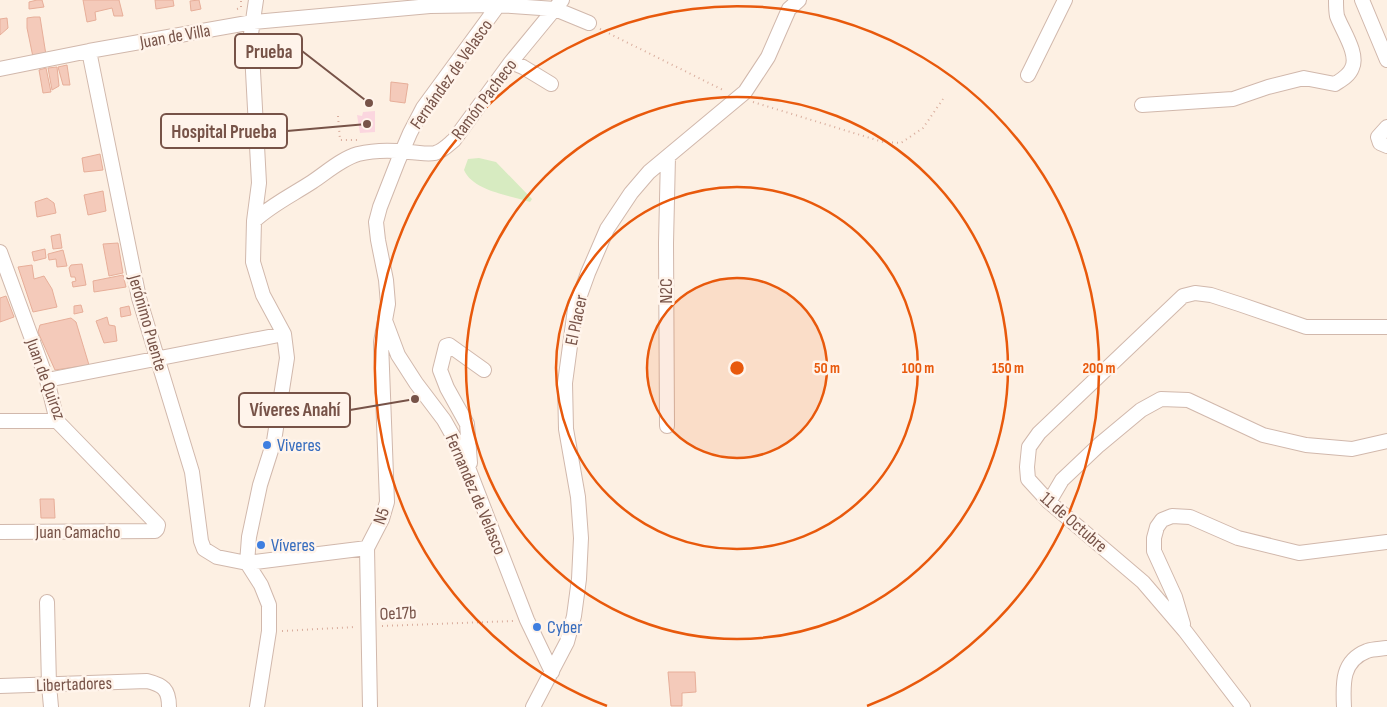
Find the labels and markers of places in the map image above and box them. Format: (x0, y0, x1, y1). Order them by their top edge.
callout: Prueba (235, 34, 302, 68)
callout: Hospital Prueba (161, 114, 287, 148)
centre of rings (728, 359, 746, 377)
callout: Víveres Anahí (239, 393, 350, 427)
place label: Viveres (277, 435, 321, 456)
marker: Viveres (261, 439, 273, 451)
place label: Víveres (271, 535, 315, 556)
marker: Víveres (255, 539, 267, 551)
place label: Cyber (547, 617, 583, 638)
marker: Cyber (531, 621, 543, 633)

